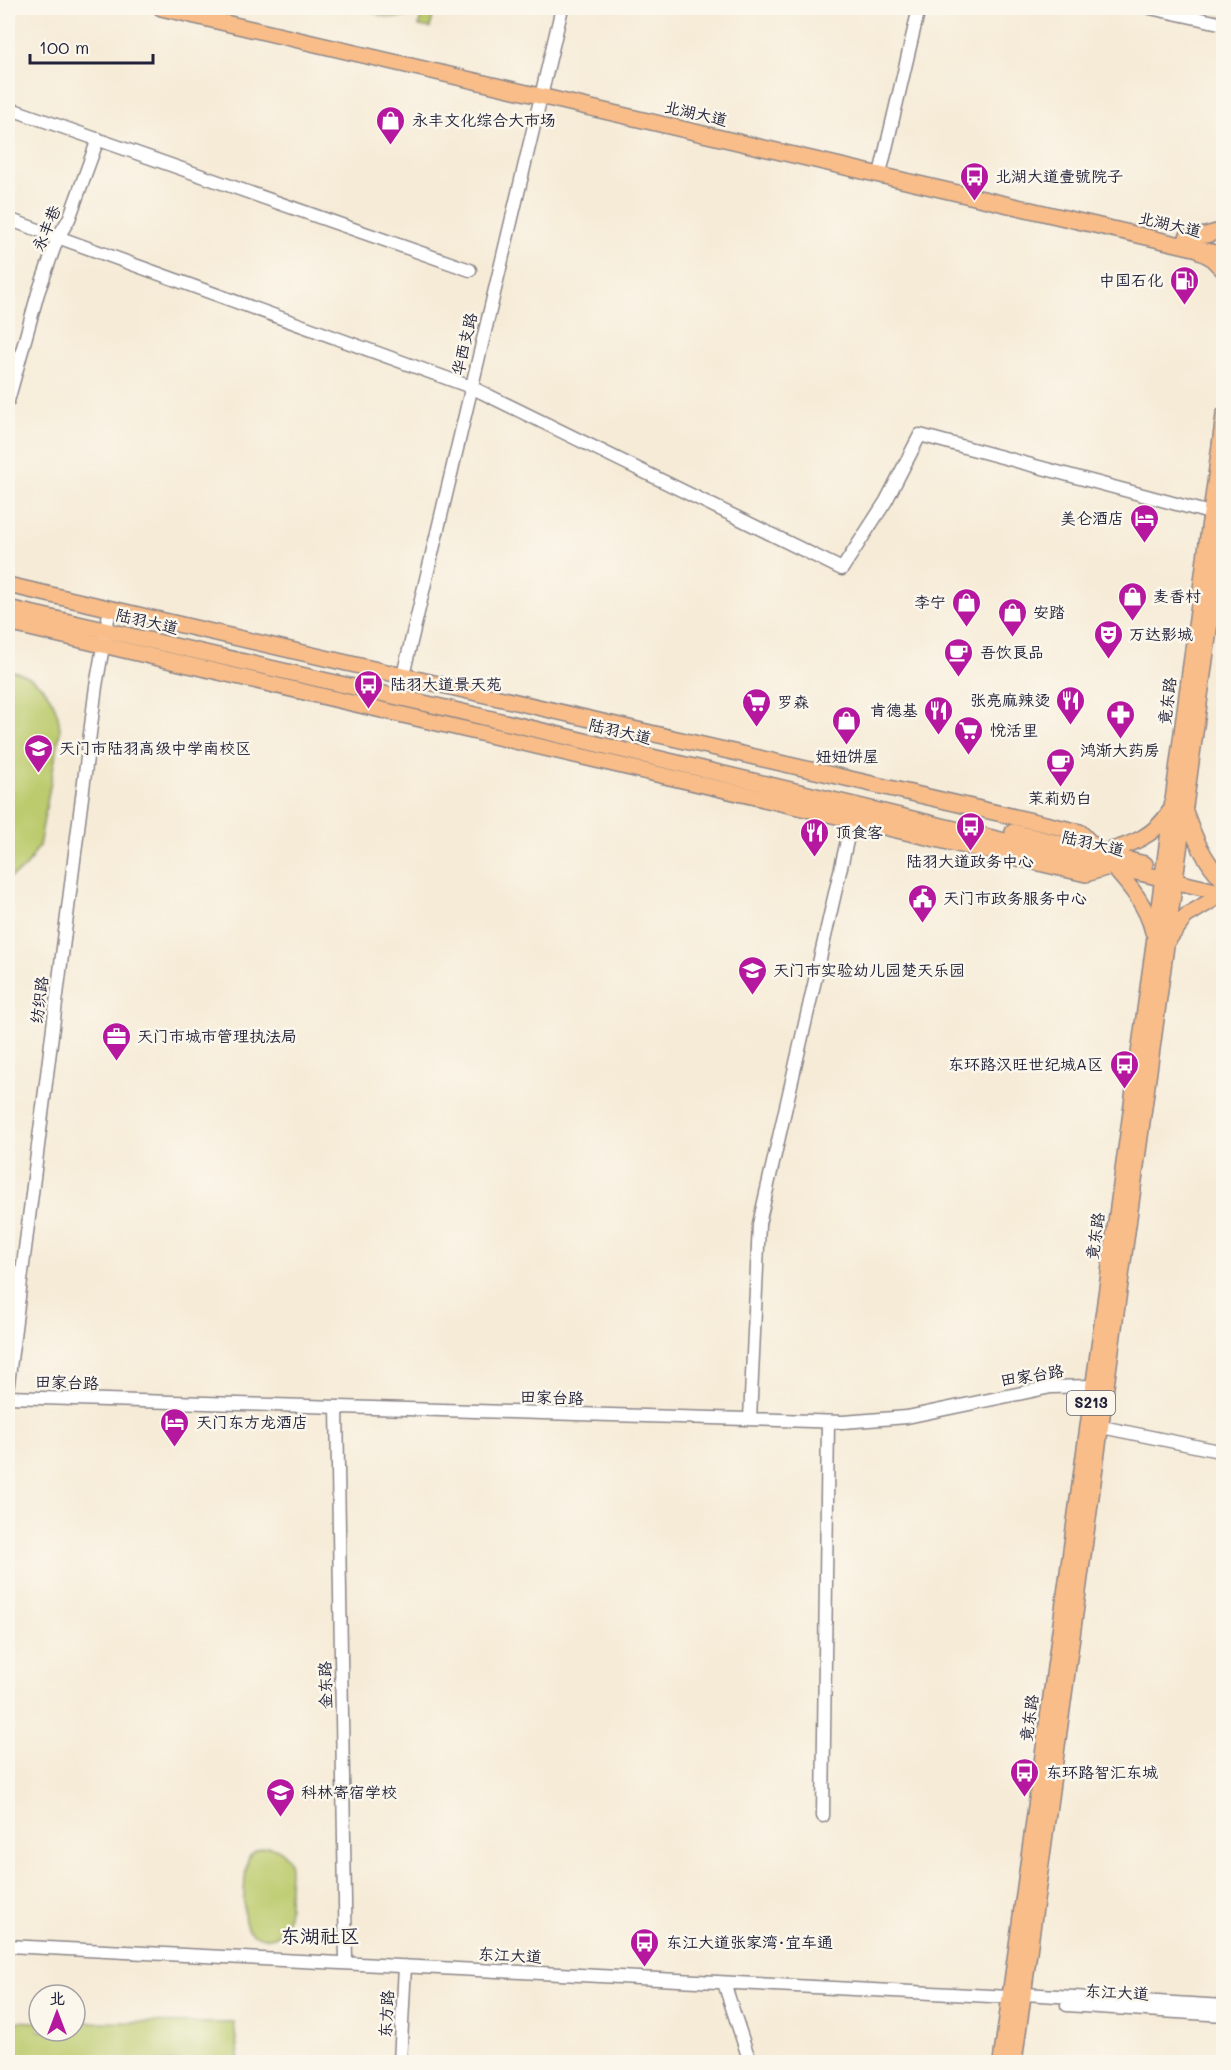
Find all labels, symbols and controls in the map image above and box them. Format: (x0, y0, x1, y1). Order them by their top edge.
scale bar (30, 27, 153, 65)
text: 100 m (39, 35, 89, 59)
street label: 北湖大道 (663, 95, 730, 130)
shop icon: 永丰文化综合大市场 (375, 104, 407, 146)
place label: 永丰文化综合大市场 (412, 109, 556, 130)
bus stop icon: 北湖大道壹號院子 (958, 160, 990, 202)
place label: 北湖大道壹號院子 (995, 165, 1123, 186)
street label: 永丰巷 (26, 202, 65, 254)
street label: 北湖大道 (1137, 206, 1204, 241)
fuel station icon: 中国石化 (1168, 264, 1200, 306)
place label: 中国石化 (1099, 269, 1163, 290)
street label: 华西支路 (446, 310, 481, 377)
hotel icon: 美仑酒店 (1129, 502, 1161, 544)
place label: 美仑酒店 (1060, 507, 1124, 528)
shop icon: 麦香村 (1116, 580, 1148, 622)
place label: 麦香村 (1153, 585, 1201, 606)
shop icon: 李宁 (951, 586, 983, 628)
place label: 李宁 (914, 591, 946, 612)
shop icon: 安踏 (996, 596, 1028, 638)
place label: 安踏 (1033, 601, 1065, 622)
street label: 陆羽大道 (114, 603, 181, 638)
theatre icon: 万达影城 (1092, 618, 1124, 660)
place label: 万达影城 (1129, 623, 1193, 644)
cafe icon: 吾饮良品 (943, 636, 975, 678)
place label: 吾饮良品 (980, 641, 1044, 662)
bus stop icon: 陆羽大道景天苑 (353, 668, 385, 710)
place label: 陆羽大道景天苑 (390, 673, 502, 694)
street label: 竟东路 (1153, 676, 1180, 726)
restaurant icon: 张亮麻辣烫 (1055, 684, 1087, 726)
supermarket icon: 罗森 (740, 686, 772, 728)
place label: 张亮麻辣烫 (970, 689, 1050, 710)
place label: 罗森 (777, 691, 809, 712)
restaurant icon: 肯德基 (923, 694, 955, 736)
pharmacy icon: 鸿渐大药房 (1104, 698, 1136, 740)
place label: 肯德基 (870, 699, 918, 720)
shop icon: 妞妞饼屋 (831, 704, 863, 746)
street label: 陆羽大道 (587, 713, 654, 748)
supermarket icon: 悦活里 (953, 714, 985, 756)
place label: 悦活里 (990, 719, 1038, 740)
school or university icon: 天门市陆羽高级中学南校区 (22, 732, 54, 774)
place label: 天门市陆羽高级中学南校区 (59, 737, 251, 758)
place label: 鸿渐大药房 (1080, 739, 1160, 760)
place label: 妞妞饼屋 (815, 745, 879, 766)
cafe icon: 茉莉奶白 (1044, 746, 1076, 788)
place label: 茉莉奶白 (1028, 787, 1092, 808)
bus stop icon: 陆羽大道政务中心 (954, 810, 986, 852)
restaurant icon: 顶食客 (798, 816, 830, 858)
place label: 顶食客 (835, 821, 883, 842)
street label: 陆羽大道 (1060, 825, 1127, 860)
place label: 陆羽大道政务中心 (906, 850, 1034, 871)
public building icon: 天门市政务服务中心 (906, 882, 938, 924)
place label: 天门市政务服务中心 (943, 887, 1087, 908)
school or university icon: 天门市实验幼儿园楚天乐园 (736, 954, 768, 996)
place label: 天门市实验幼儿园楚天乐园 (773, 959, 965, 980)
street label: 纺织路 (25, 975, 52, 1025)
office icon: 天门市城市管理执法局 (100, 1020, 132, 1062)
place label: 天门市城市管理执法局 (137, 1025, 297, 1046)
bus stop icon: 东环路汉旺世纪城A区 (1108, 1048, 1140, 1090)
place label: 东环路汉旺世纪城A区 (948, 1053, 1103, 1074)
street label: 竟东路 (1081, 1211, 1108, 1261)
street label: 田家台路 (999, 1359, 1065, 1390)
street label: 田家台路 (35, 1370, 99, 1393)
street label: 田家台路 (520, 1385, 584, 1408)
road number: S213 (1067, 1391, 1115, 1415)
hotel icon: 天门东方龙酒店 (159, 1406, 191, 1448)
place label: 天门东方龙酒店 (196, 1411, 308, 1432)
street label: 金东路 (314, 1661, 335, 1709)
street label: 竟东路 (1015, 1693, 1042, 1743)
bus stop icon: 东环路智汇东城 (1009, 1756, 1041, 1798)
place label: 东环路智汇东城 (1046, 1761, 1158, 1782)
school or university icon: 科林寄宿学校 (264, 1776, 296, 1818)
place label: 科林寄宿学校 (301, 1781, 397, 1802)
district label: 东湖社区 (280, 1922, 360, 1948)
bus stop icon: 东江大道张家湾·宜车通 (629, 1926, 661, 1968)
place label: 东江大道张家湾·宜车通 (666, 1931, 833, 1952)
street label: 东江大道 (478, 1942, 543, 1967)
street label: 东江大道 (1085, 1979, 1150, 2004)
north arrow (27, 1983, 87, 2043)
text: 北 (49, 1987, 65, 2008)
street label: 东方路 (374, 1989, 397, 2038)

